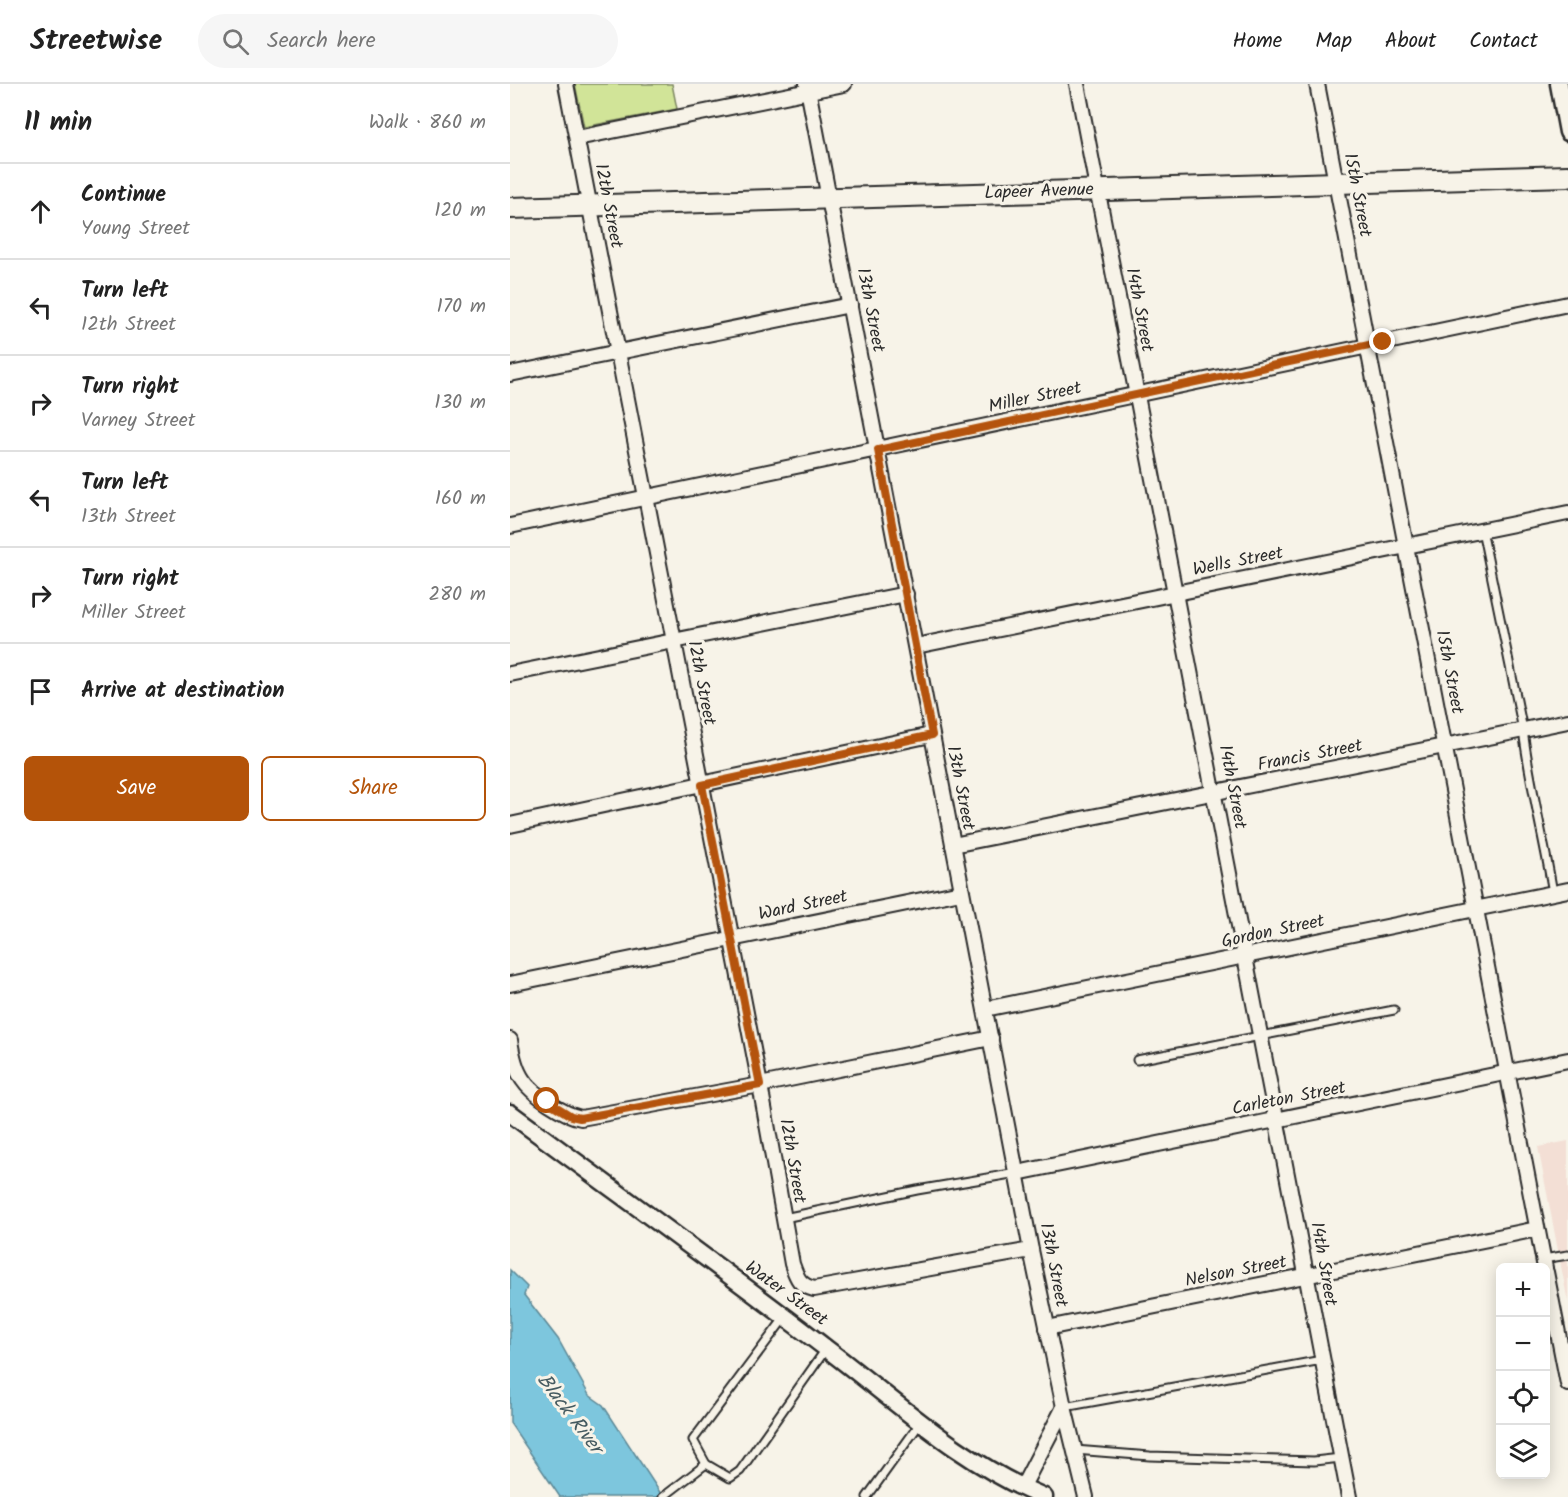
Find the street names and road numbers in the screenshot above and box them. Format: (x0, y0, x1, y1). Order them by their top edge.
street label: 15th Street (1335, 151, 1380, 240)
street label: 12th Street (586, 161, 631, 252)
street label: Lapeer Avenue (984, 176, 1094, 208)
street label: 13th Street (848, 265, 893, 356)
street label: 14th Street (1117, 265, 1162, 356)
street label: Miller Street (986, 374, 1085, 422)
street label: Wells Street (1190, 539, 1287, 585)
street label: 15th Street (1427, 628, 1472, 717)
street label: 12th Street (679, 638, 724, 729)
street label: Francis Street (1255, 731, 1366, 780)
street label: 14th Street (1210, 742, 1255, 833)
street label: 13th Street (938, 743, 983, 834)
street label: Ward Street (756, 882, 851, 930)
street label: Gordon Street (1219, 907, 1328, 957)
street label: Carleton Street (1230, 1074, 1349, 1124)
street label: 12th Street (770, 1116, 814, 1207)
street label: 13th Street (1031, 1220, 1076, 1311)
street label: 14th Street (1301, 1220, 1345, 1309)
street label: Nelson Street (1183, 1248, 1290, 1296)
street label: Water Street (738, 1254, 834, 1335)

